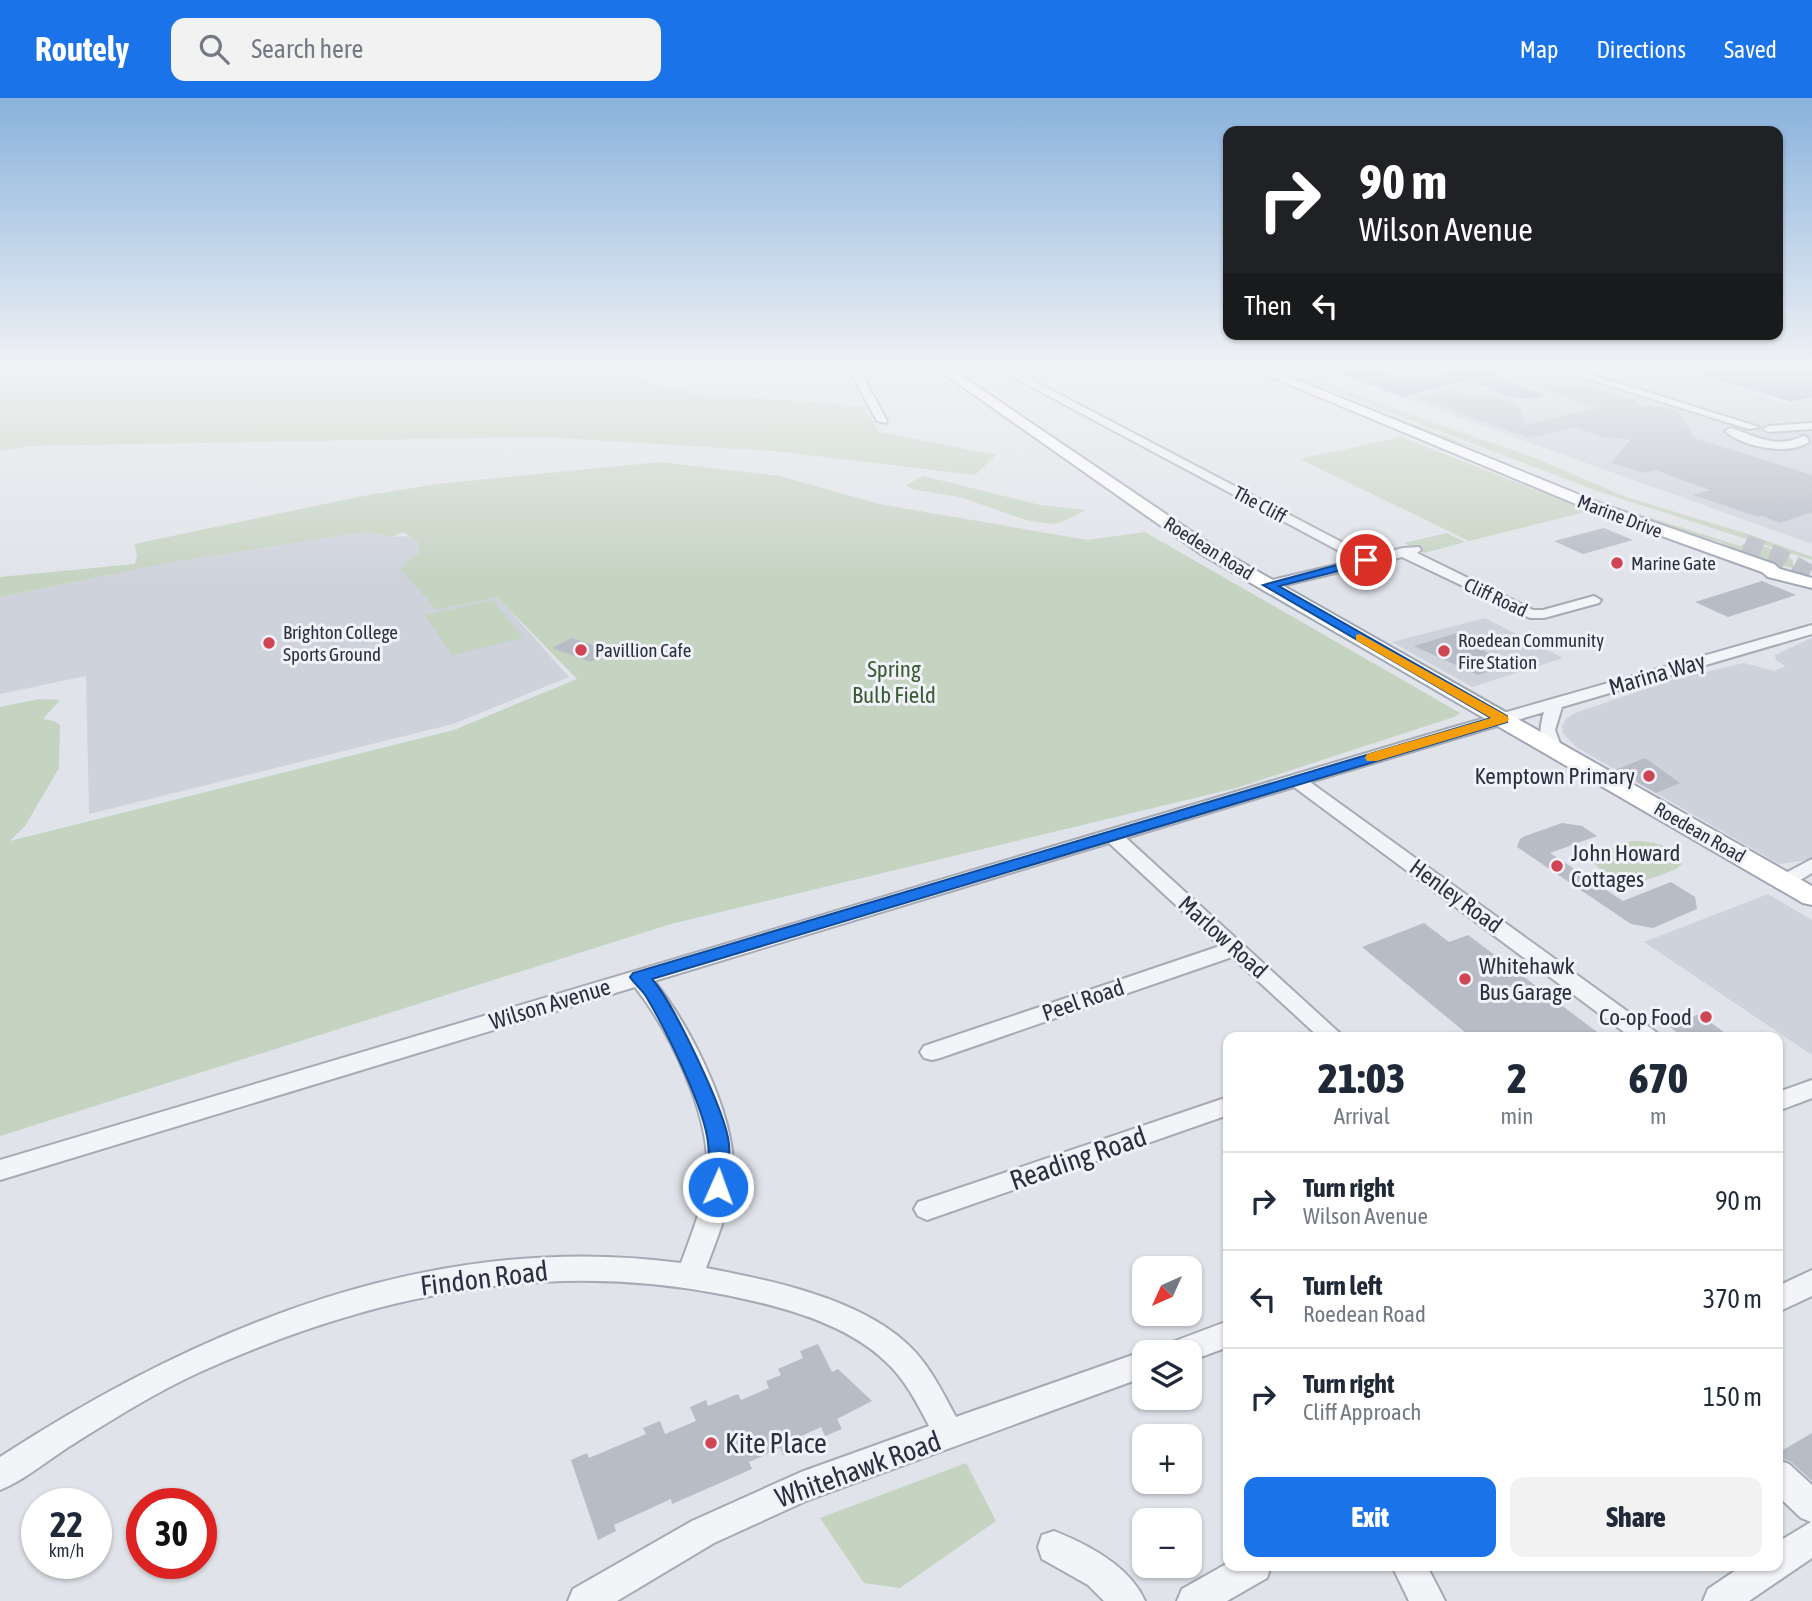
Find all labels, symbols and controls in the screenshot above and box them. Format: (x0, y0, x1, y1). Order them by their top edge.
search box (171, 18, 661, 81)
text: Routely (35, 30, 129, 68)
icon: search (195, 30, 233, 68)
text: Search here (251, 34, 363, 64)
text: Map (1520, 36, 1558, 63)
text: Directions (1596, 36, 1686, 63)
text: Saved (1724, 36, 1777, 63)
text: 90 m (1359, 153, 1447, 209)
icon: right (1244, 154, 1335, 245)
text: Wilson Avenue (1359, 211, 1533, 248)
icon: left (1306, 287, 1344, 325)
text: Then (1244, 291, 1292, 321)
street label: The Cliff (1230, 481, 1291, 527)
street label: Marine Drive (1575, 490, 1665, 542)
street label: Roedean Road (1160, 512, 1258, 584)
pin (1336, 530, 1396, 590)
icon: arrive (1347, 541, 1385, 579)
place label: Marine Gate (1631, 552, 1716, 574)
marker: Marine Gate (1609, 555, 1625, 571)
street label: Cliff Road (1461, 573, 1531, 621)
place label: Brighton College Sports Ground (283, 621, 398, 665)
place label: Roedean Community Fire Station (1458, 629, 1604, 673)
marker: Brighton College Sports Ground (261, 635, 277, 651)
place label: Pavillion Cafe (595, 639, 691, 661)
marker: Pavillion Cafe (573, 642, 589, 658)
marker: Roedean Community Fire Station (1436, 643, 1452, 659)
street label: Marina Way (1606, 648, 1708, 700)
park label: Spring Bulb Field (852, 656, 936, 708)
place label: Kemptown Primary (1474, 763, 1635, 789)
marker: Kemptown Primary (1641, 768, 1657, 784)
street label: Roedean Road (1651, 797, 1749, 867)
place label: John Howard Cottages (1571, 840, 1680, 892)
street label: Henley Road (1405, 854, 1507, 938)
marker: John Howard Cottages (1549, 858, 1565, 874)
street label: Marlow Road (1173, 890, 1273, 984)
place label: Whitehawk Bus Garage (1479, 953, 1575, 1005)
marker: Whitehawk Bus Garage (1457, 971, 1473, 987)
street label: Wilson Avenue (486, 973, 614, 1035)
street label: Peel Road (1039, 974, 1127, 1026)
place label: Co-op Food (1599, 1004, 1692, 1030)
marker: Co-op Food (1698, 1009, 1714, 1025)
text: 21:03 (1318, 1054, 1405, 1102)
text: 2 (1507, 1054, 1527, 1102)
text: 670 (1629, 1054, 1688, 1102)
text: Arrival (1334, 1103, 1390, 1129)
text: min (1501, 1103, 1534, 1129)
text: m (1650, 1103, 1667, 1129)
street label: Reading Road (1005, 1120, 1151, 1196)
position arrow (681, 1150, 755, 1224)
text: Turn right (1303, 1173, 1394, 1203)
icon: right (1244, 1182, 1282, 1220)
text: 90 m (1715, 1186, 1762, 1216)
text: Wilson Avenue (1303, 1203, 1428, 1229)
street label: Findon Road (418, 1254, 550, 1302)
north arrow (1132, 1256, 1202, 1326)
map controls (1132, 1256, 1202, 1578)
text: Turn left (1303, 1271, 1383, 1301)
icon: left (1244, 1280, 1282, 1318)
text: 370 m (1703, 1284, 1762, 1314)
text: Roedean Road (1303, 1301, 1426, 1327)
button: layers (1132, 1340, 1202, 1410)
text: Turn right (1303, 1369, 1394, 1399)
icon: right (1244, 1378, 1282, 1416)
text: 150 m (1703, 1382, 1762, 1412)
text: Cliff Approach (1303, 1399, 1421, 1425)
street label: Whitehawk Road (771, 1424, 945, 1514)
button: + (1132, 1424, 1202, 1494)
place label: Kite Place (725, 1427, 827, 1459)
marker: Kite Place (703, 1435, 719, 1451)
button: Exit (1244, 1477, 1496, 1557)
button: Share (1510, 1477, 1762, 1557)
speed limit sign: 30 (126, 1488, 217, 1579)
text: 22 (50, 1504, 83, 1544)
button: − (1132, 1508, 1202, 1578)
text: km/h (49, 1540, 84, 1561)

